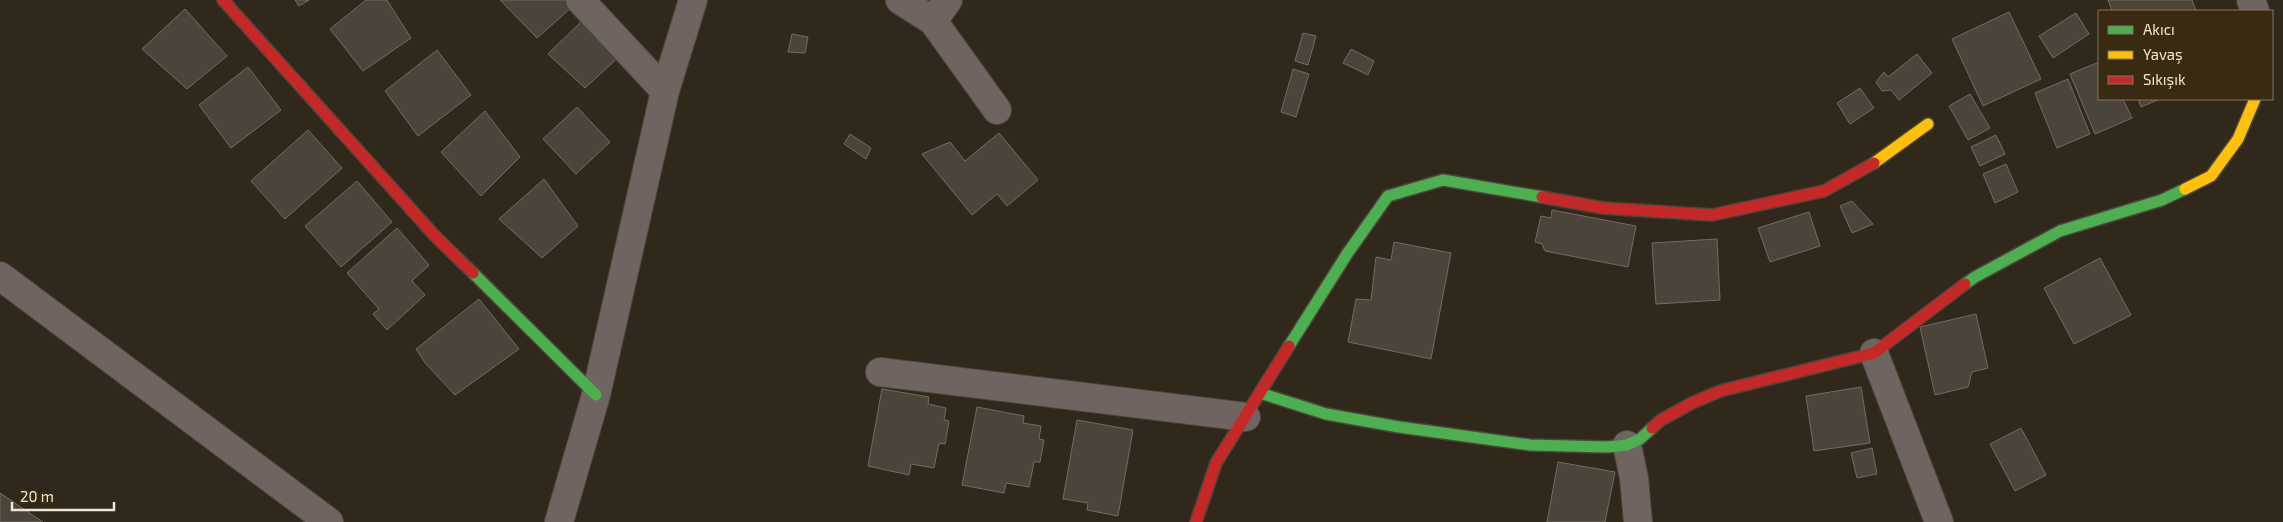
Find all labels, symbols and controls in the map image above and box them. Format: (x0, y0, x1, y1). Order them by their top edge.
legend (2098, 10, 2273, 100)
text: Akıcı (2143, 20, 2175, 38)
text: Yavaş (2143, 45, 2183, 64)
text: Sıkışık (2143, 70, 2186, 89)
scale bar (12, 480, 115, 512)
text: 20 m (20, 487, 54, 505)

